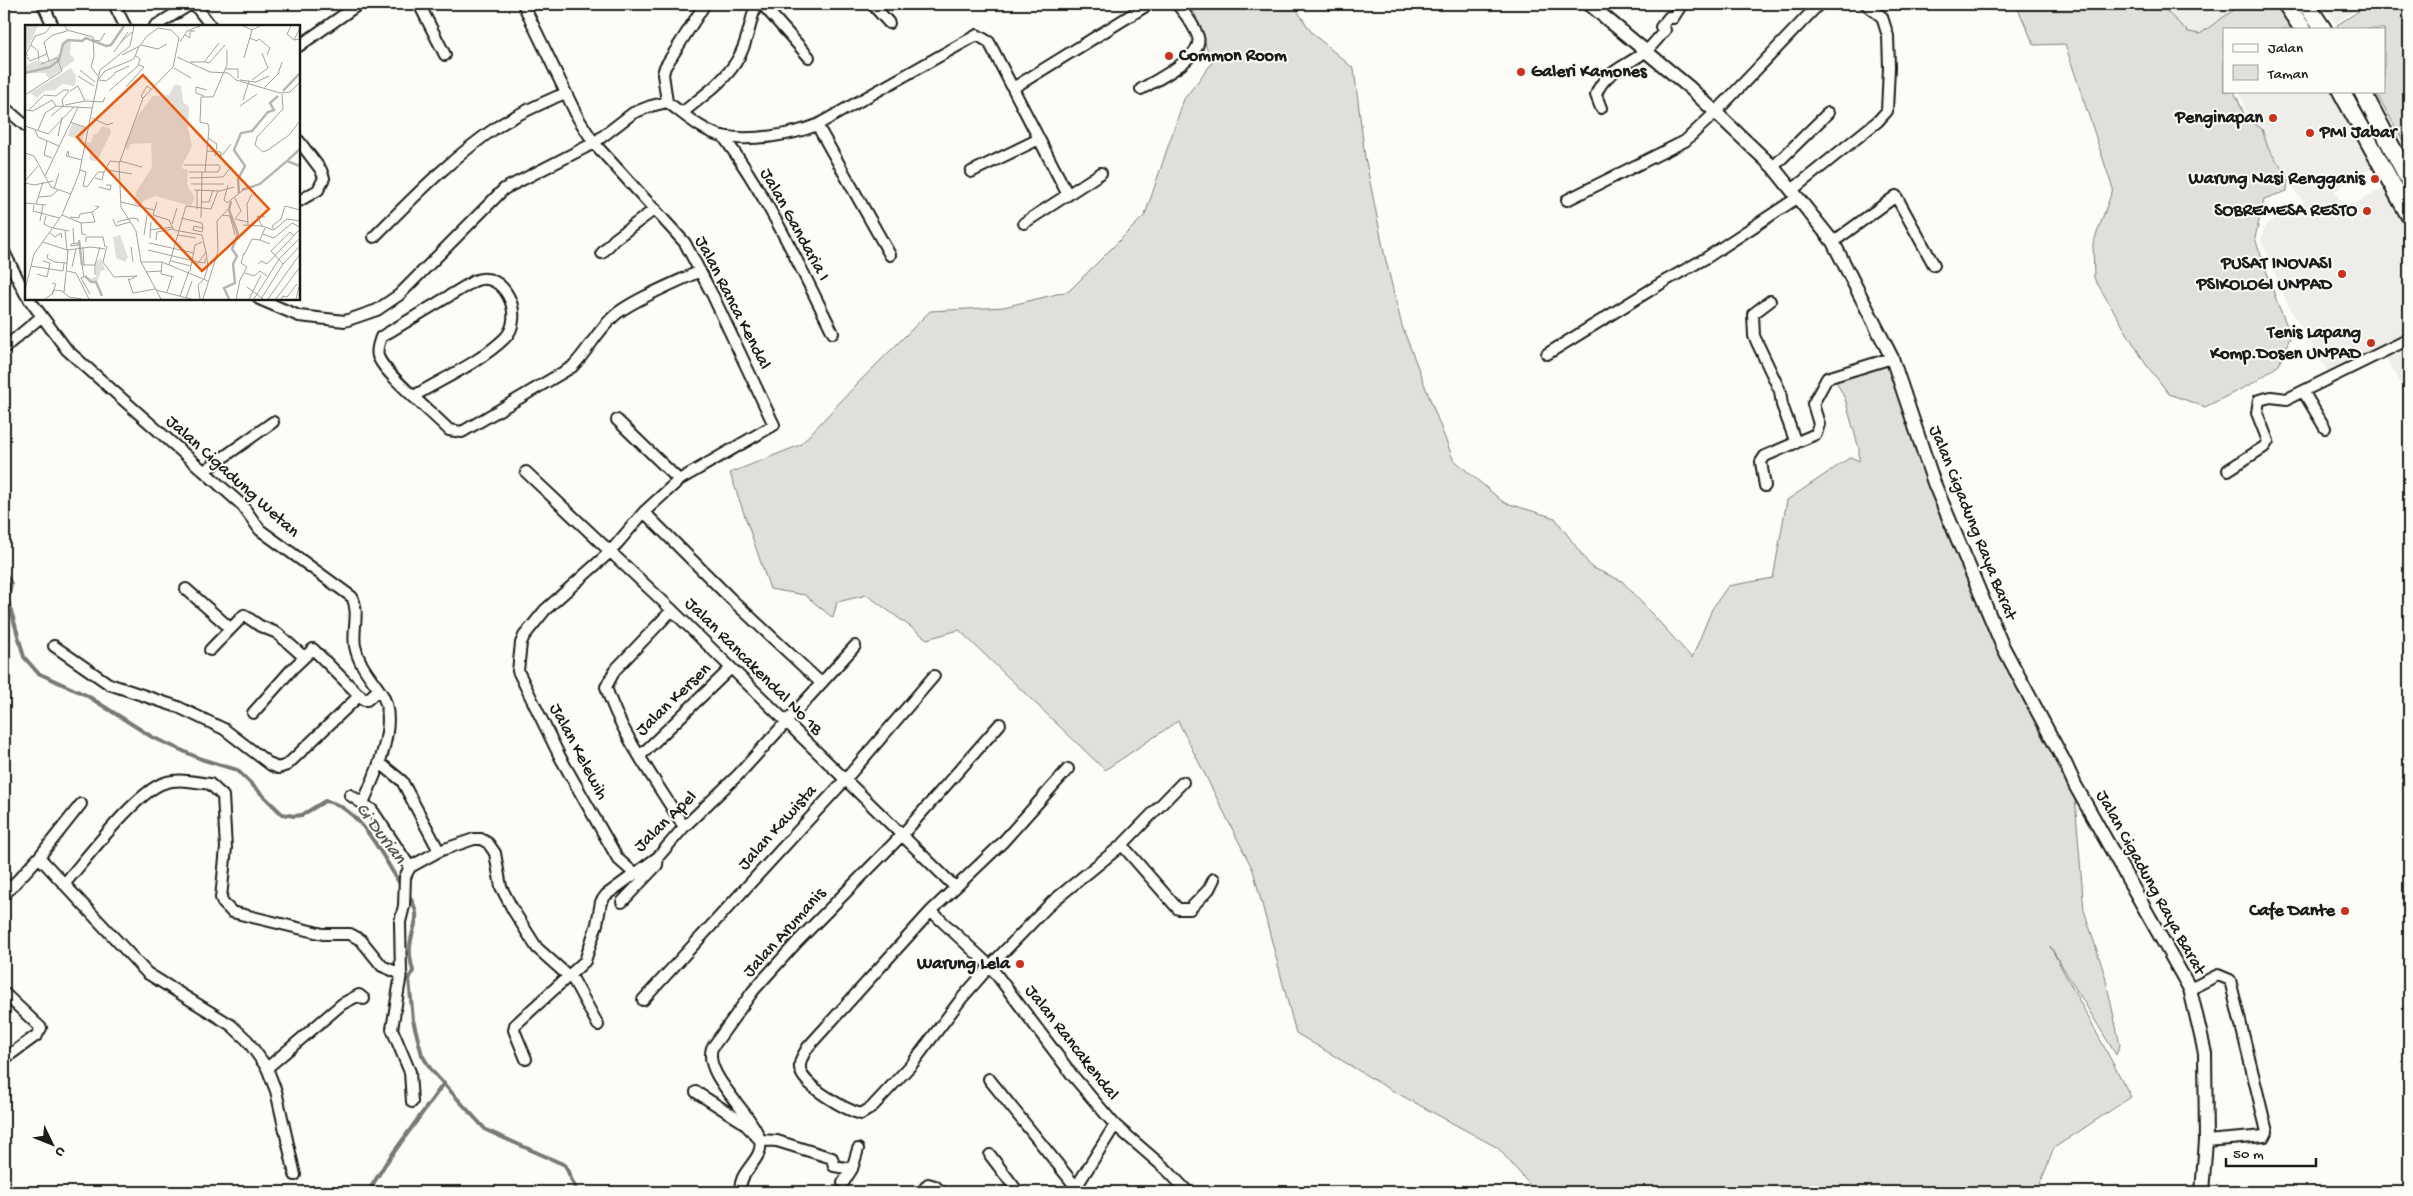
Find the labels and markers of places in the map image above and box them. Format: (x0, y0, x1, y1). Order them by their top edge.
place label: Common Room (1178, 46, 1287, 67)
marker: Common Room (1163, 50, 1175, 62)
place label: Galeri Kamones (1531, 62, 1648, 83)
marker: Galeri Kamones (1515, 66, 1527, 78)
place label: Penginapan (2174, 108, 2263, 129)
marker: Penginapan (2267, 112, 2279, 124)
place label: PMI Jabar (2319, 123, 2399, 144)
marker: PMI Jabar (2304, 127, 2316, 139)
place label: Warung Nasi Rengganis (2187, 169, 2366, 190)
marker: Warung Nasi Rengganis (2369, 173, 2381, 185)
place label: SOBREMESA RESTO (2214, 201, 2357, 222)
marker: SOBREMESA RESTO (2361, 205, 2373, 217)
place label: PUSAT INOVASI PSIKOLOGI UNPAD (2196, 254, 2333, 296)
marker: PUSAT INOVASI PSIKOLOGI UNPAD (2336, 268, 2348, 280)
place label: Tenis Lapang Komp.Dosen UNPAD (2209, 323, 2362, 365)
marker: Tenis Lapang Komp.Dosen UNPAD (2365, 337, 2377, 349)
place label: Cafe Dante (2248, 901, 2336, 922)
marker: Cafe Dante (2339, 905, 2351, 917)
place label: Warung Lela (916, 954, 1011, 975)
marker: Warung Lela (1014, 958, 1026, 970)

